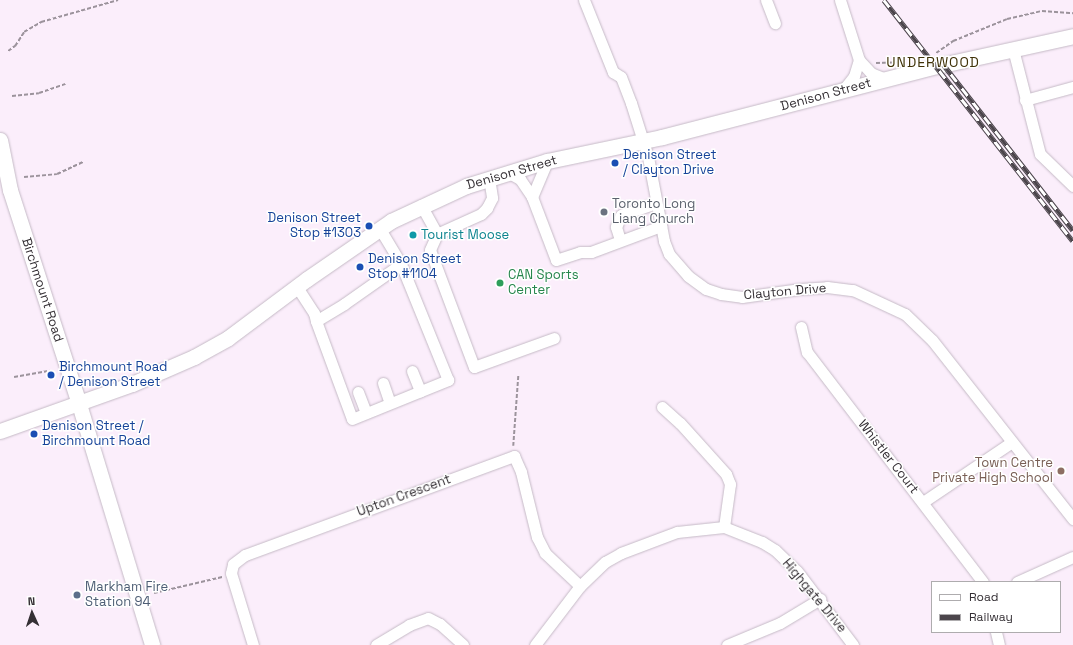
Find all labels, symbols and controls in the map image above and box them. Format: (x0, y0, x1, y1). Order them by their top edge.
district label: UNDERWOOD (886, 54, 980, 70)
street label: Denison Street (779, 75, 873, 115)
place label: Denison Street / Clayton Drive (623, 148, 716, 179)
street label: Denison Street (465, 153, 559, 193)
marker: Denison Street / Clayton Drive (610, 158, 620, 168)
place label: Toronto Long Liang Church (612, 197, 695, 228)
marker: Toronto Long Liang Church (599, 207, 609, 217)
place label: Denison Street Stop #1303 (268, 211, 361, 242)
marker: Denison Street Stop #1303 (364, 221, 374, 231)
place label: Tourist Moose (421, 227, 509, 243)
marker: Tourist Moose (408, 230, 418, 240)
street label: Birchmount Road (18, 236, 66, 344)
place label: Denison Street Stop #1104 (368, 252, 461, 283)
marker: Denison Street Stop #1104 (355, 262, 365, 272)
place label: CAN Sports Center (508, 268, 579, 299)
marker: CAN Sports Center (495, 278, 505, 288)
street label: Clayton Drive (743, 281, 827, 303)
place label: Birchmount Road / Denison Street (59, 360, 167, 391)
marker: Birchmount Road / Denison Street (46, 370, 56, 380)
street label: Whistler Court (854, 417, 922, 497)
place label: Denison Street / Birchmount Road (42, 419, 150, 450)
marker: Denison Street / Birchmount Road (29, 429, 39, 439)
place label: Town Centre Private High School (932, 456, 1053, 487)
marker: Town Centre Private High School (1056, 466, 1066, 476)
street label: Upton Crescent (355, 472, 453, 520)
street label: Highgate Drive (779, 556, 849, 636)
place label: Markham Fire Station 94 (85, 580, 168, 611)
legend (931, 581, 1061, 633)
text: Road (969, 589, 998, 605)
marker: Markham Fire Station 94 (72, 590, 82, 600)
north arrow (12, 593, 52, 633)
text: N (27, 594, 35, 608)
text: Railway (969, 609, 1013, 625)

